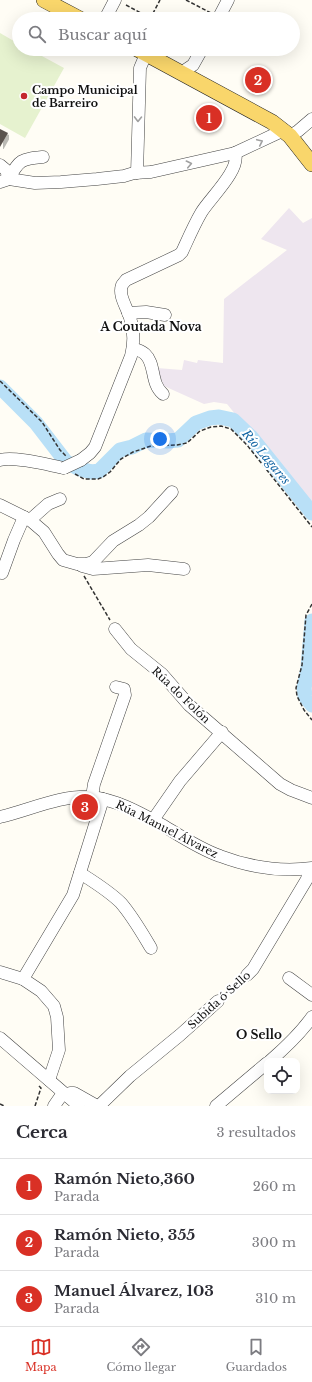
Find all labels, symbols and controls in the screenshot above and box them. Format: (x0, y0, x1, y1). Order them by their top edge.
search box (12, 12, 300, 56)
icon: search (26, 23, 48, 45)
text: Buscar aquí (58, 25, 147, 44)
pin: 2 (245, 65, 271, 95)
place label: Campo Municipal de Barreiro (32, 83, 138, 110)
marker: Campo Municipal de Barreiro (19, 91, 29, 101)
pin: 1 (196, 103, 222, 133)
one-way arrow (134, 116, 143, 122)
one-way arrow (255, 139, 263, 147)
one-way arrow (186, 160, 193, 168)
district label: A Coutada Nova (99, 319, 202, 334)
water label: Río Lagares (239, 425, 294, 487)
your location (150, 429, 170, 449)
street label: Rúa do Folón (149, 664, 213, 727)
pin: 3 (72, 792, 98, 822)
street label: Rúa Manuel Álvarez (113, 797, 221, 861)
street label: Subida ó Sello (185, 968, 253, 1032)
district label: O Sello (236, 1027, 282, 1042)
map controls (264, 1058, 300, 1094)
button: locate (264, 1058, 300, 1094)
text: Cerca (16, 1122, 68, 1143)
text: 3 resultados (217, 1124, 296, 1141)
text: Ramón Nieto,360 (54, 1169, 195, 1188)
text: 1 (26, 1178, 32, 1195)
text: 260 m (253, 1178, 296, 1195)
text: Parada (54, 1188, 99, 1205)
text: Ramón Nieto, 355 (54, 1225, 195, 1244)
text: 2 (25, 1234, 33, 1251)
text: 300 m (252, 1234, 296, 1251)
text: Parada (54, 1244, 99, 1261)
text: Manuel Álvarez, 103 (54, 1281, 214, 1300)
text: 3 (25, 1290, 33, 1307)
text: 310 m (255, 1290, 296, 1307)
text: Parada (54, 1300, 99, 1317)
tab: Mapa (25, 1336, 57, 1374)
tab: Cómo llegar (106, 1336, 176, 1374)
tab: Guardados (226, 1336, 287, 1374)

